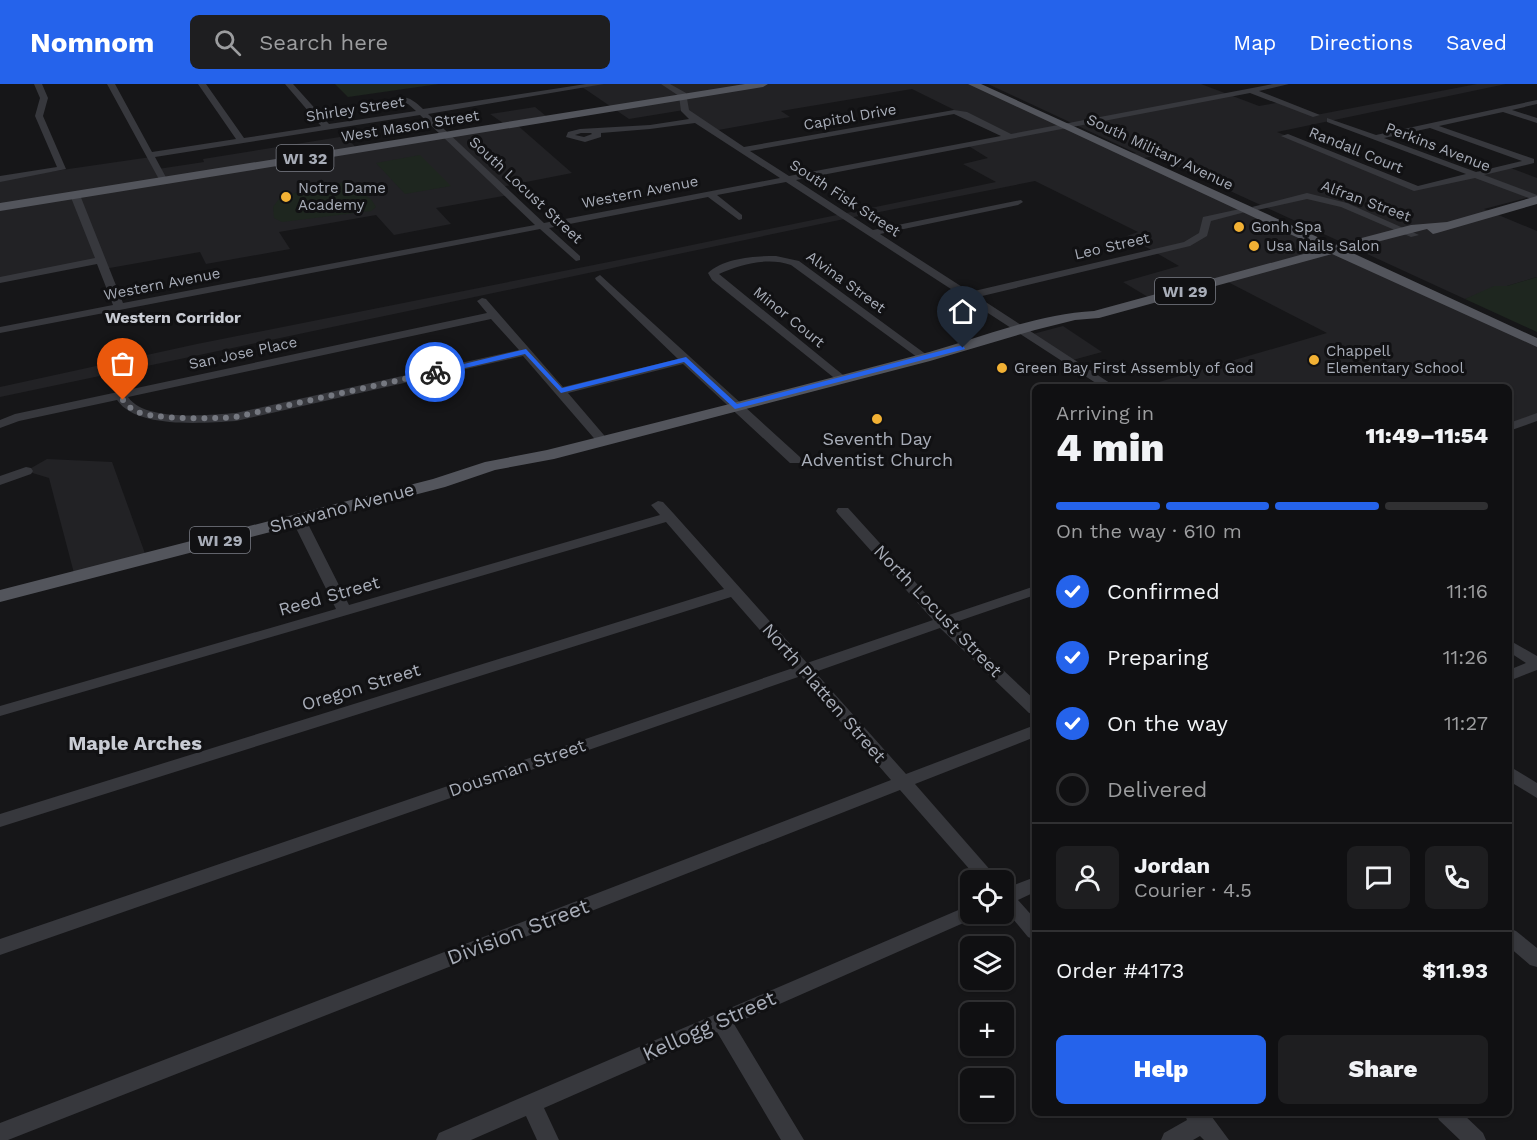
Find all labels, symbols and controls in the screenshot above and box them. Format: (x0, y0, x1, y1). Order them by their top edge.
search box (190, 15, 610, 69)
text: Nomnom (30, 26, 154, 59)
icon: search (211, 26, 244, 59)
text: Search here (259, 30, 388, 55)
text: Map (1233, 30, 1276, 55)
text: Directions (1309, 30, 1413, 55)
text: Saved (1446, 30, 1507, 55)
street label: Shirley Street (304, 92, 406, 126)
street label: Capitol Drive (802, 100, 898, 134)
street label: West Mason Street (340, 106, 481, 146)
street label: South Military Avenue (1084, 110, 1236, 194)
street label: Perkins Avenue (1383, 119, 1493, 175)
street label: Randall Court (1306, 123, 1406, 177)
street label: South Locust Street (466, 133, 587, 248)
road number: WI 32 (276, 145, 334, 171)
street label: South Fisk Street (786, 156, 904, 241)
street label: Western Avenue (580, 172, 700, 212)
street label: Alfran Street (1319, 176, 1414, 226)
place label: Notre Dame Academy (298, 179, 386, 214)
marker: Notre Dame Academy (279, 190, 293, 204)
place label: Gonh Spa (1251, 218, 1322, 236)
marker: Gonh Spa (1232, 220, 1246, 234)
street label: Leo Street (1073, 228, 1152, 263)
place label: Usa Nails Salon (1266, 237, 1380, 255)
marker: Usa Nails Salon (1247, 239, 1261, 253)
street label: Alvina Street (803, 247, 890, 317)
street label: Western Avenue (102, 264, 222, 304)
road number: WI 29 (1155, 278, 1215, 304)
street label: Minor Court (750, 283, 829, 352)
pin (937, 286, 988, 348)
icon: home (946, 295, 979, 328)
district label: Western Corridor (105, 308, 241, 327)
street label: San Jose Place (187, 333, 299, 373)
pin (97, 338, 148, 400)
courier (405, 342, 465, 402)
place label: Chappell Elementary School (1326, 342, 1465, 377)
icon: bag (106, 347, 139, 380)
marker: Chappell Elementary School (1307, 353, 1321, 367)
icon: bike (419, 356, 452, 389)
place label: Green Bay First Assembly of God (1014, 359, 1254, 377)
marker: Green Bay First Assembly of God (995, 361, 1009, 375)
text: Arriving in (1056, 401, 1154, 425)
marker: Seventh Day Adventist Church (870, 412, 884, 426)
text: 11:49–11:54 (1365, 423, 1488, 448)
text: 4 min (1056, 425, 1165, 470)
place label: Seventh Day Adventist Church (801, 428, 953, 470)
street label: Shawano Avenue (267, 478, 416, 537)
text: On the way · 610 m (1056, 519, 1242, 543)
road number: WI 29 (190, 527, 250, 553)
street label: North Locust Street (870, 540, 1007, 681)
street label: Reed Street (276, 571, 382, 620)
icon: check (1056, 575, 1089, 608)
text: Confirmed (1107, 579, 1220, 604)
text: 11:16 (1447, 579, 1488, 603)
street label: North Platten Street (758, 619, 891, 767)
icon: check (1056, 641, 1089, 674)
text: Preparing (1107, 645, 1208, 670)
text: 11:26 (1443, 645, 1488, 669)
street label: Oregon Street (299, 658, 423, 714)
icon: check (1056, 707, 1089, 740)
text: On the way (1107, 711, 1228, 736)
text: 11:27 (1444, 711, 1488, 735)
district label: Maple Arches (68, 731, 202, 755)
street label: Dousman Street (446, 734, 588, 801)
text: Delivered (1107, 777, 1207, 802)
button: person (1056, 846, 1119, 909)
button: chat (1347, 846, 1410, 909)
button: phone (1425, 846, 1488, 909)
text: Jordan (1134, 853, 1210, 878)
map controls (960, 870, 1014, 1122)
button: locate (960, 870, 1014, 924)
text: Courier · 4.5 (1134, 878, 1252, 902)
street label: Division Street (443, 893, 592, 970)
button: layers (960, 936, 1014, 990)
text: Order #4173 (1056, 958, 1184, 983)
text: $11.93 (1422, 958, 1488, 983)
street label: Kellogg Street (638, 985, 779, 1066)
button: + (960, 1002, 1014, 1056)
button: Help (1056, 1035, 1266, 1104)
button: Share (1278, 1035, 1488, 1104)
button: − (960, 1068, 1014, 1122)

